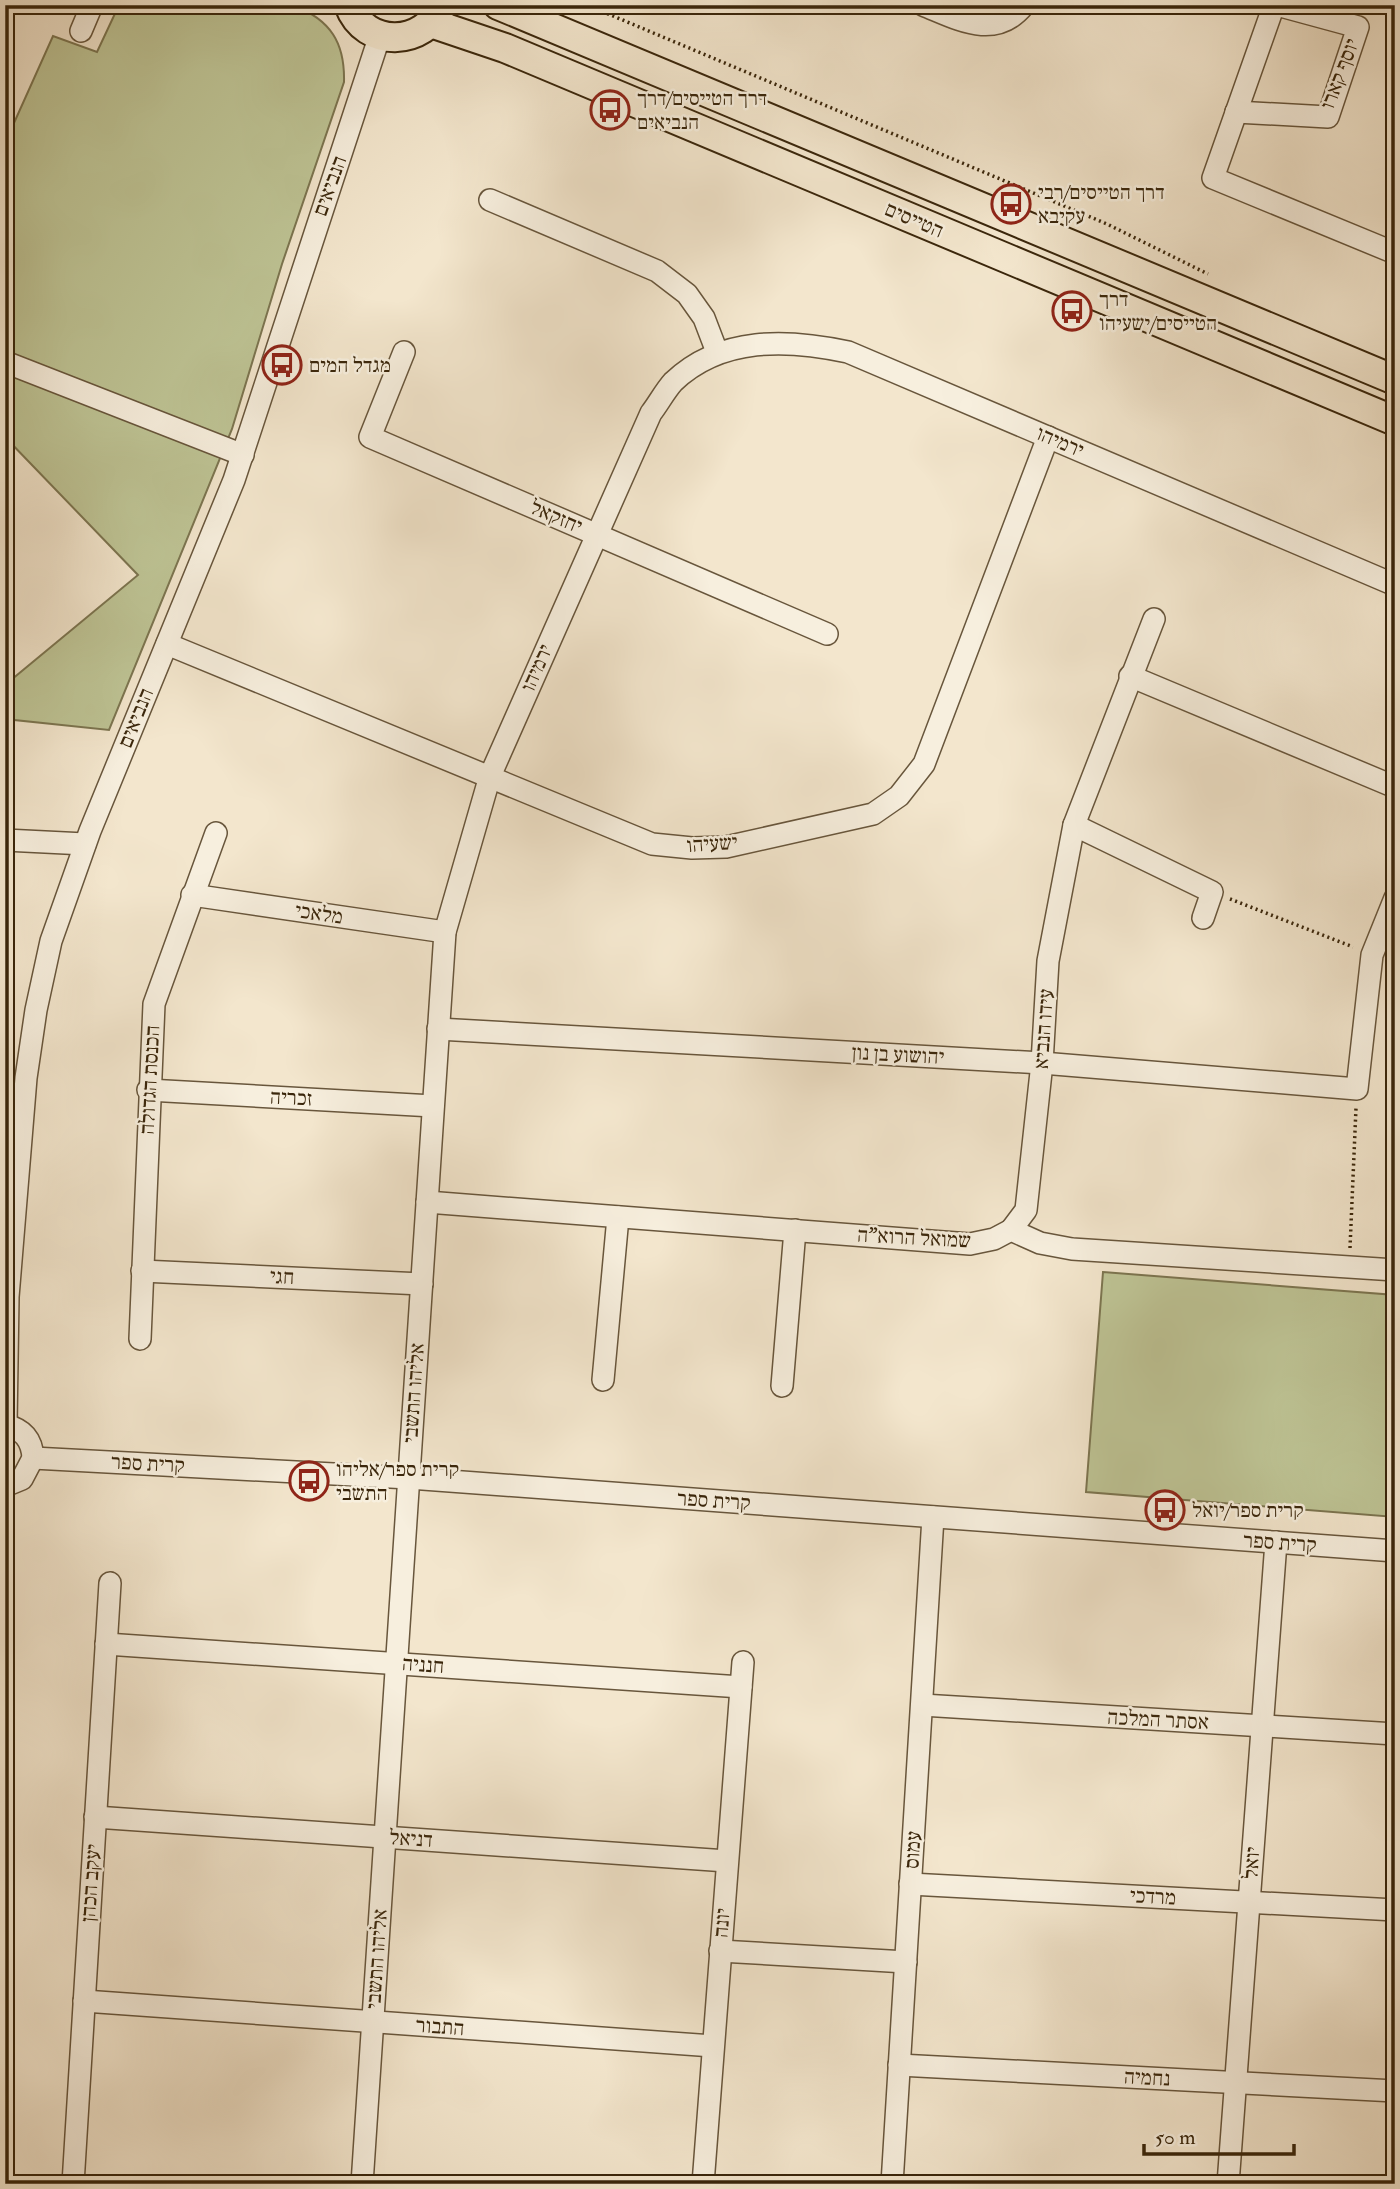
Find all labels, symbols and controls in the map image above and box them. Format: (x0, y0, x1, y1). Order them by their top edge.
street label: יוסף קארו (1314, 34, 1366, 113)
place label: דרך הטייסים/דרך הנביאים (637, 85, 767, 136)
bus stop icon: דרך הטייסים/דרך הנביאים (589, 89, 631, 131)
street label: הנביאים (307, 152, 353, 220)
place label: דרך הטייסים/רבי עקיבא (1038, 179, 1165, 230)
bus stop icon: דרך הטייסים/רבי עקיבא (990, 183, 1032, 225)
street label: הטייסים (880, 196, 948, 244)
place label: דרך הטייסים/ישעיהו (1099, 286, 1217, 337)
bus stop icon: דרך הטייסים/ישעיהו (1051, 290, 1093, 332)
bus stop icon: מגדל המים (261, 344, 303, 386)
place label: מגדל המים (309, 352, 391, 379)
street label: ירמיהו (1032, 420, 1088, 464)
street label: יחזקאל (526, 494, 587, 540)
street label: ירמיהו (515, 640, 559, 696)
street label: הנביאים (112, 684, 160, 752)
street label: ישעיהו (686, 829, 739, 859)
street label: מלאכי (293, 897, 345, 931)
street label: עידו הנביא (1028, 988, 1060, 1070)
street label: הכנסת הגדולה (134, 1025, 166, 1135)
street label: יהושוע בן נון (851, 1039, 945, 1071)
street label: זכריה (269, 1083, 313, 1113)
street label: שמואל הרוא"ה (856, 1222, 972, 1254)
street label: חגי (269, 1263, 295, 1291)
street label: אליהו התשבי (397, 1342, 431, 1444)
street label: קרית ספר (110, 1449, 186, 1479)
place label: קרית ספר/אליהו התשבי (336, 1456, 459, 1507)
bus stop icon: קרית ספר/אליהו התשבי (288, 1460, 330, 1502)
street label: קרית ספר (676, 1485, 752, 1517)
bus stop icon: קרית ספר/יואל (1144, 1489, 1186, 1531)
place label: קרית ספר/יואל (1192, 1497, 1304, 1524)
street label: קרית ספר (1242, 1527, 1318, 1559)
street label: חנניה (401, 1650, 445, 1680)
street label: אסתר המלכה (1106, 1704, 1210, 1736)
street label: דניאל (388, 1824, 434, 1854)
street label: עמוס (898, 1830, 928, 1870)
street label: יעקב הכהן (75, 1843, 107, 1923)
street label: יואל (1237, 1845, 1267, 1880)
street label: מרדכי (1129, 1882, 1177, 1912)
street label: יונה (707, 1907, 737, 1939)
street label: אליהו התשבי (360, 1908, 394, 2010)
street label: התבור (415, 2012, 465, 2042)
street label: נחמיה (1123, 2063, 1171, 2093)
scale bar (1144, 2112, 1295, 2156)
text: 50 m (1155, 2124, 1196, 2151)

